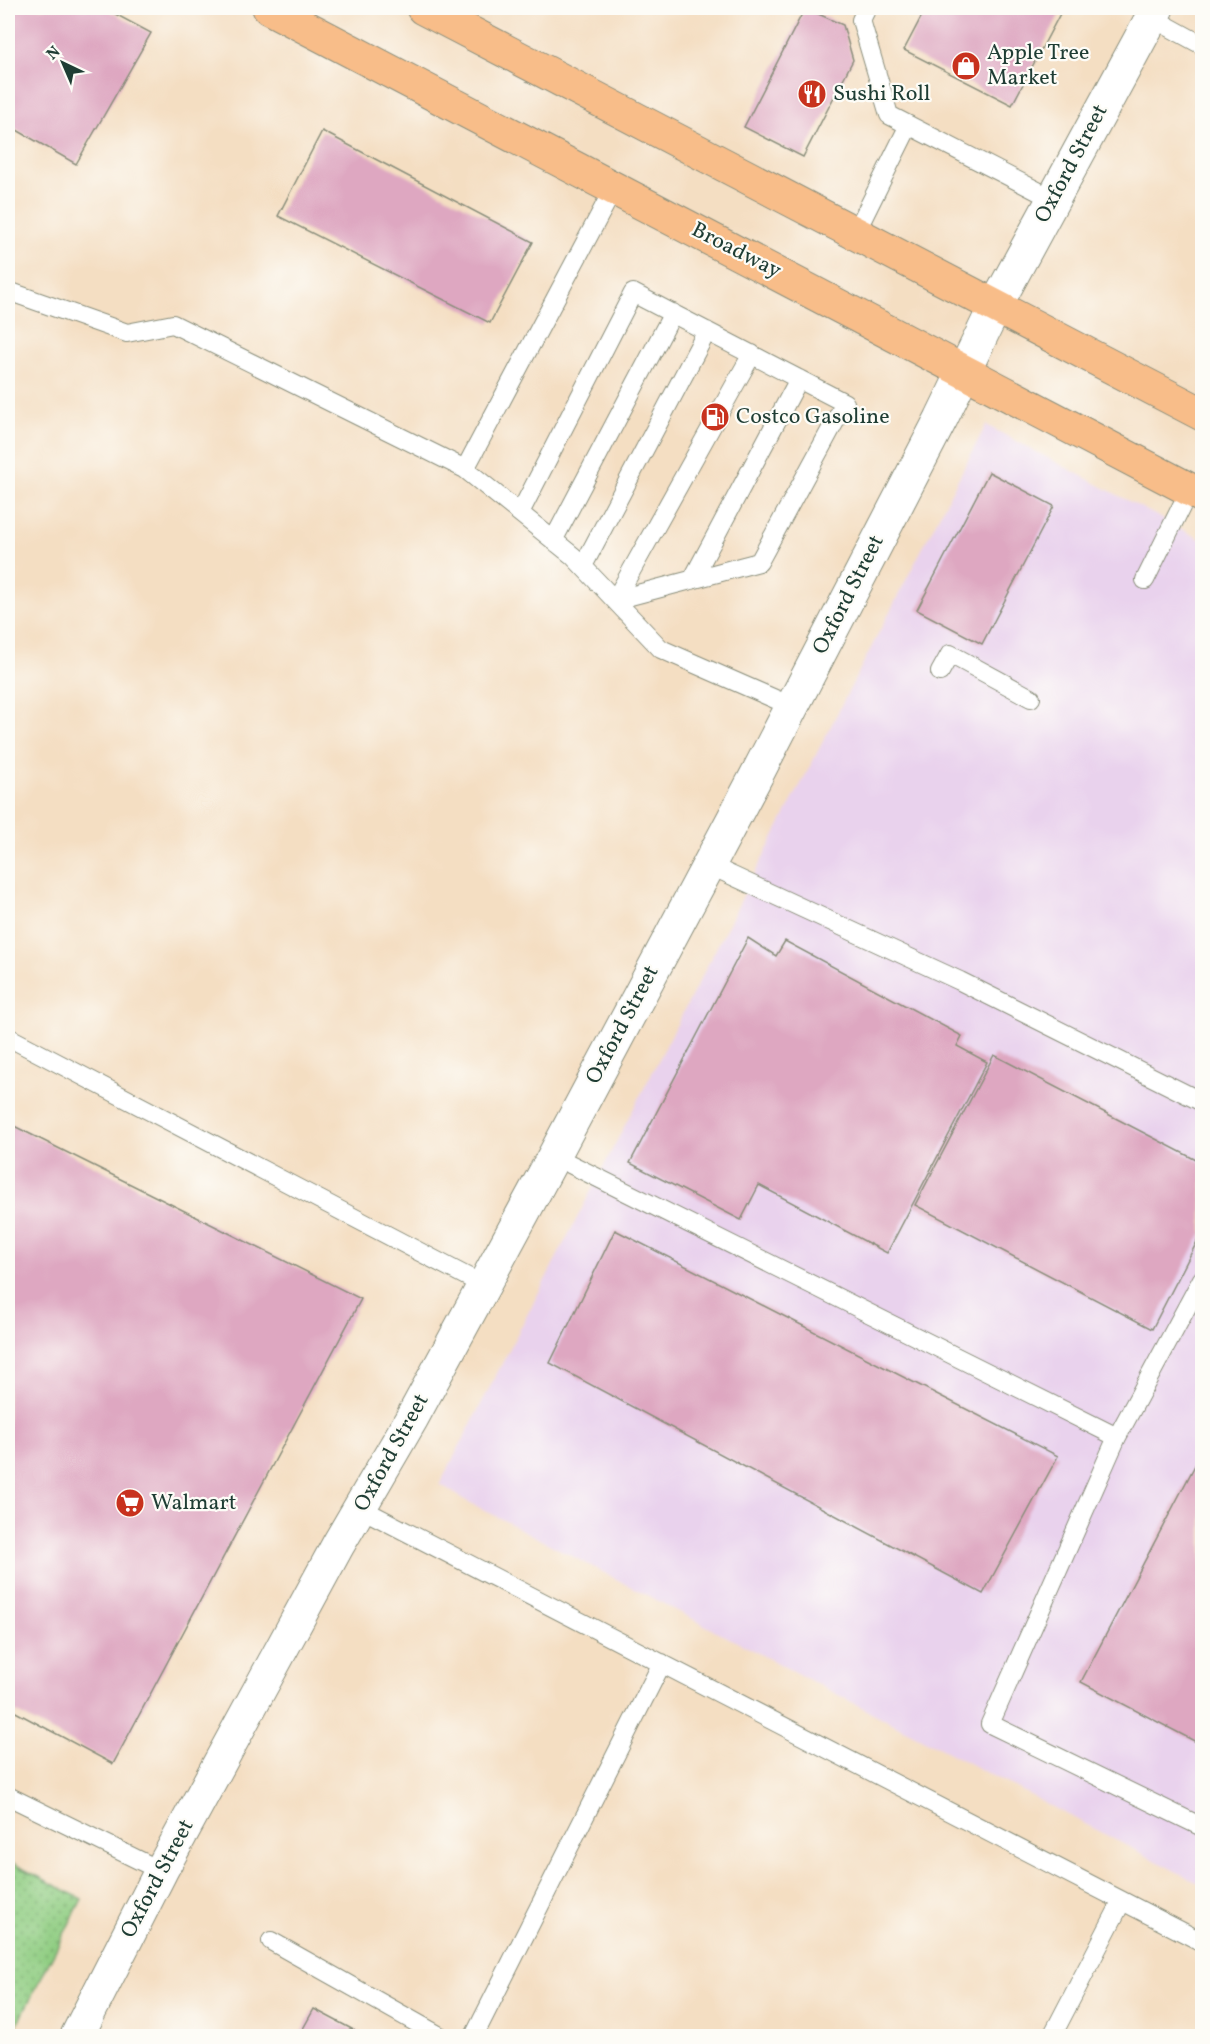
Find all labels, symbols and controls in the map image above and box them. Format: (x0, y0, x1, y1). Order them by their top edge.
north arrow (33, 33, 93, 93)
place label: Apple Tree Market (987, 38, 1089, 94)
text: N (42, 41, 66, 66)
shop icon: Apple Tree Market (950, 50, 982, 82)
restaurant icon: Sushi Roll (796, 78, 828, 110)
place label: Sushi Roll (833, 79, 930, 110)
street label: Oxford Street (1028, 99, 1116, 229)
street label: Broadway (686, 215, 786, 287)
fuel station icon: Costco Gasoline (699, 401, 731, 433)
place label: Costco Gasoline (736, 402, 890, 433)
street label: Oxford Street (806, 530, 893, 660)
street label: Oxford Street (579, 960, 667, 1090)
street label: Oxford Street (347, 1388, 437, 1518)
supermarket icon: Walmart (114, 1487, 146, 1519)
place label: Walmart (151, 1488, 237, 1519)
street label: Oxford Street (114, 1814, 202, 1944)

